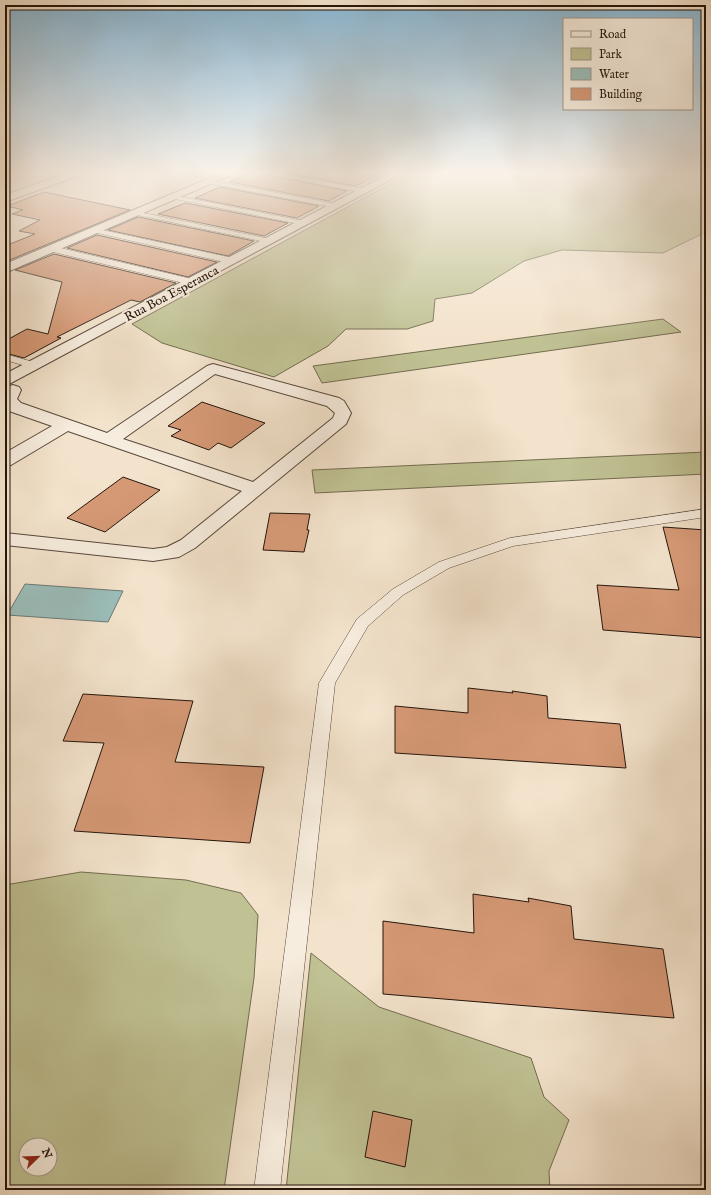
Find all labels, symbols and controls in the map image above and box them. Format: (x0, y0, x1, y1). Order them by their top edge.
legend (563, 18, 693, 110)
text: Road (599, 27, 627, 42)
text: Park (599, 47, 622, 62)
text: Water (599, 67, 630, 82)
text: Building (599, 87, 643, 102)
street label: Rua Boa Esperanca (122, 262, 222, 326)
north arrow (18, 1137, 58, 1177)
text: N (38, 1145, 55, 1161)

